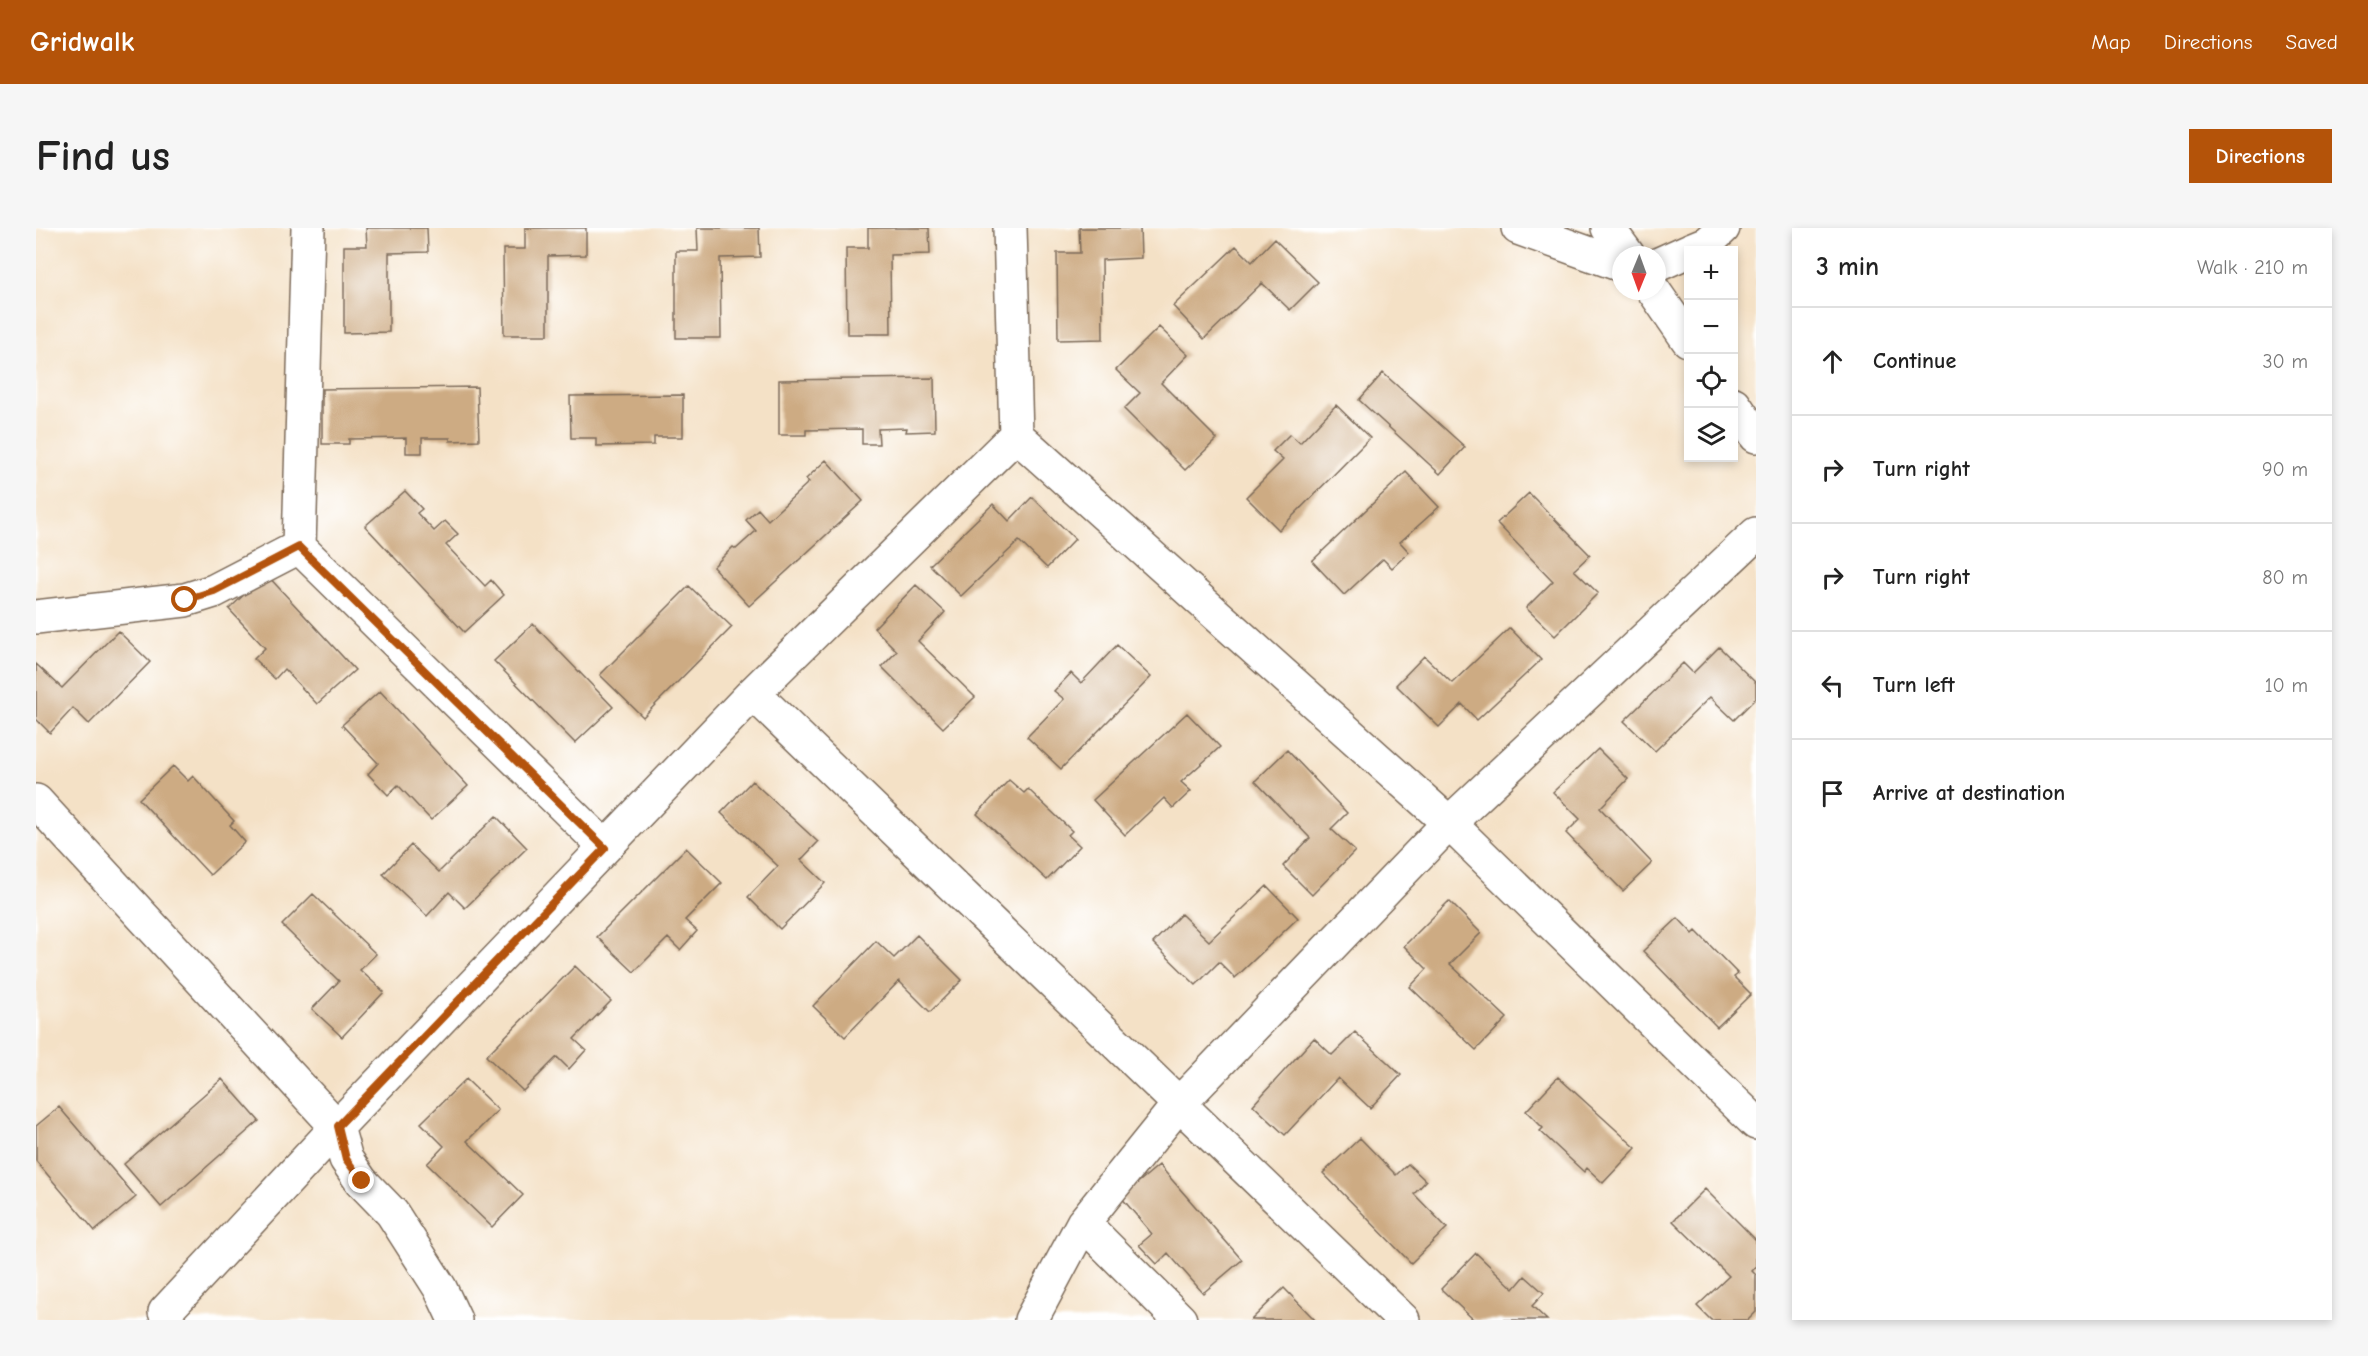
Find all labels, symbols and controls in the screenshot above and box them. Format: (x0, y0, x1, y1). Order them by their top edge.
text: Gridwalk (30, 26, 134, 58)
text: Map (2091, 30, 2131, 54)
text: Directions (2164, 30, 2253, 54)
text: Saved (2286, 30, 2338, 54)
button: Directions (2189, 129, 2332, 183)
text: Find us (36, 132, 170, 181)
north arrow (1612, 246, 1666, 300)
map controls (1684, 246, 1738, 462)
button: + (1684, 246, 1738, 300)
text: 3 min (1816, 252, 1879, 282)
text: Walk · 210 m (2197, 256, 2308, 279)
button: − (1684, 300, 1738, 354)
icon: ahead (1816, 345, 1849, 378)
text: Continue (1873, 348, 1956, 374)
text: 30 m (2262, 350, 2308, 373)
button: locate (1684, 354, 1738, 408)
button: layers (1684, 408, 1738, 462)
icon: right (1816, 453, 1849, 486)
text: Turn right (1873, 456, 1970, 482)
text: 90 m (2262, 458, 2308, 481)
icon: right (1816, 561, 1849, 594)
text: Turn right (1873, 564, 1970, 590)
text: 80 m (2262, 566, 2308, 589)
route start (171, 586, 197, 612)
icon: left (1816, 669, 1849, 702)
text: Turn left (1873, 672, 1955, 698)
text: 10 m (2265, 674, 2308, 697)
icon: arrive (1816, 777, 1849, 810)
text: Arrive at destination (1873, 780, 2065, 806)
route end (348, 1167, 374, 1193)

